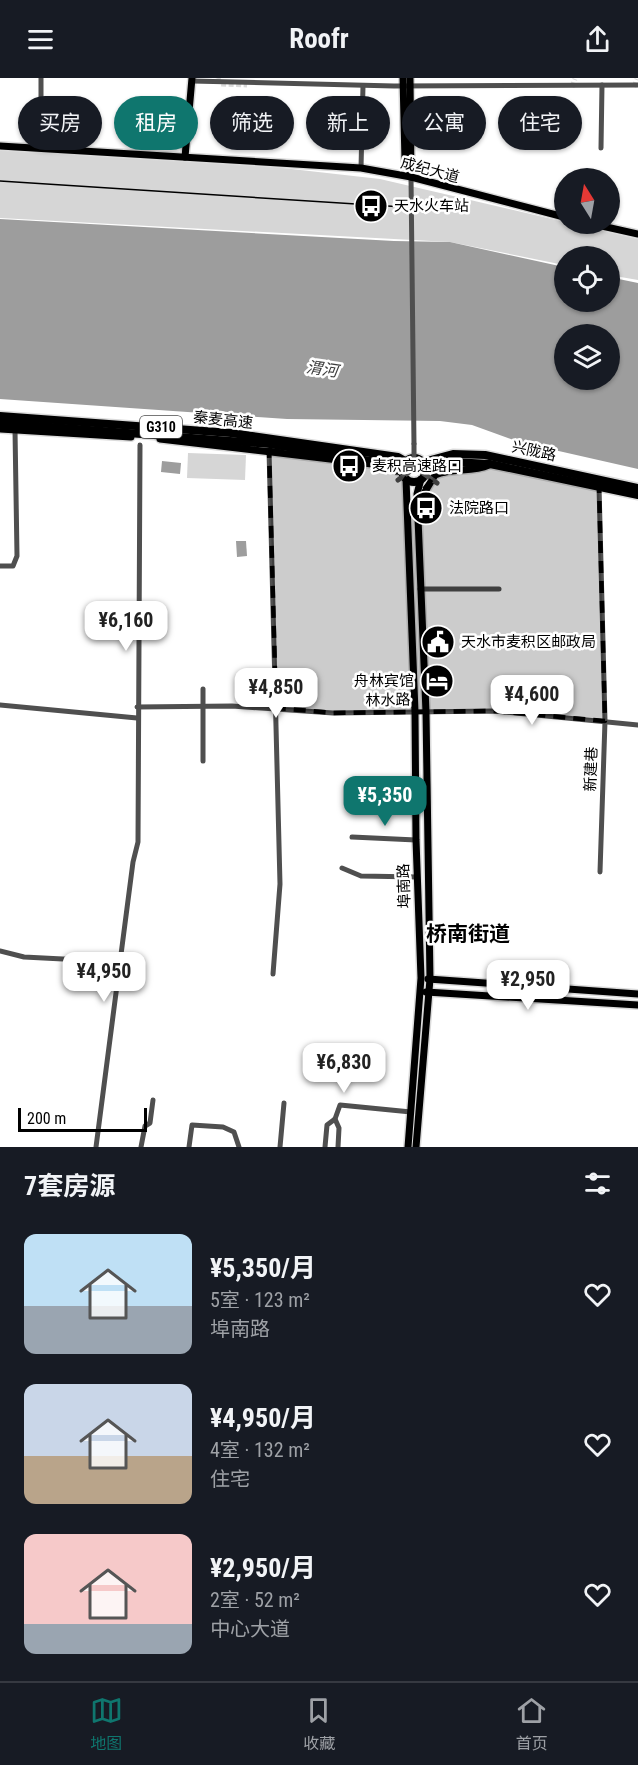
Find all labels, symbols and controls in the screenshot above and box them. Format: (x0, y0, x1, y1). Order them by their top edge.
icon: menu (24, 23, 57, 56)
text: Roofr (289, 23, 349, 55)
icon: share (581, 23, 614, 56)
chip: 买房 (18, 96, 102, 150)
chip: 租房 (114, 96, 198, 150)
chip: 筛选 (210, 96, 294, 150)
chip: 新上 (306, 96, 390, 150)
chip: 公寓 (402, 96, 486, 150)
chip: 住宅 (498, 96, 582, 150)
street label: 成纪大道 (399, 154, 461, 186)
north arrow (554, 168, 620, 234)
map controls (554, 168, 620, 390)
bus stop icon: 天水火车站 (353, 188, 389, 224)
place label: 天水火车站 (394, 197, 469, 215)
button: locate (554, 246, 620, 312)
button: layers (554, 324, 620, 390)
water label: 渭河 (305, 357, 342, 381)
street label: 秦麦高速 (192, 408, 254, 432)
road number: G310 (140, 416, 182, 438)
street label: 兴陇路 (510, 438, 558, 464)
bus stop icon: 麦积高速路口 (331, 448, 367, 484)
place label: 麦积高速路口 (372, 457, 462, 475)
bus stop icon: 法院路口 (408, 490, 444, 526)
place label: 法院路口 (449, 499, 509, 517)
pin: ¥6,160 (77, 601, 175, 652)
text: ¥6,160 (99, 608, 153, 632)
public building icon: 天水市麦积区邮政局 (420, 624, 456, 660)
place label: 天水市麦积区邮政局 (461, 633, 596, 651)
hotel icon: 舟林宾馆 (419, 663, 455, 699)
pin: ¥4,850 (227, 668, 325, 719)
place label: 舟林宾馆 (354, 672, 414, 690)
text: ¥4,850 (249, 675, 303, 699)
pin: ¥4,600 (483, 675, 581, 726)
text: ¥4,600 (505, 682, 559, 706)
street label: 林水路 (365, 691, 411, 709)
street label: 新建巷 (581, 746, 601, 792)
pin: ¥5,350 (336, 776, 434, 827)
text: ¥5,350 (358, 783, 412, 807)
street label: 埠南路 (394, 863, 414, 909)
district label: 桥南街道 (426, 922, 510, 946)
pin: ¥4,950 (55, 952, 153, 1003)
text: ¥4,950 (77, 959, 131, 983)
pin: ¥2,950 (479, 960, 577, 1011)
text: ¥2,950 (501, 967, 555, 991)
pin: ¥6,830 (295, 1043, 393, 1094)
text: ¥6,830 (317, 1050, 371, 1074)
scale bar (18, 1105, 147, 1132)
text: 200 m (27, 1109, 66, 1128)
icon: filters (581, 1167, 614, 1200)
text: 7套房源 (24, 1171, 115, 1201)
text: ¥5,350/月 (210, 1253, 316, 1283)
icon: home (72, 1258, 144, 1330)
icon: heart (581, 1278, 614, 1311)
text: 5室 · 123 m² (210, 1288, 310, 1312)
text: 埠南路 (210, 1317, 270, 1341)
text: ¥4,950/月 (210, 1403, 316, 1433)
icon: home (72, 1408, 144, 1480)
icon: heart (581, 1428, 614, 1461)
text: 4室 · 132 m² (210, 1438, 310, 1462)
text: 住宅 (210, 1467, 250, 1491)
text: ¥2,950/月 (210, 1553, 316, 1583)
icon: home (72, 1558, 144, 1630)
icon: heart (581, 1578, 614, 1611)
text: 2室 · 52 m² (210, 1588, 300, 1612)
text: 中心大道 (210, 1617, 290, 1641)
tab: 地图 (90, 1694, 123, 1754)
tab: 收藏 (302, 1694, 335, 1754)
tab: 首页 (515, 1694, 548, 1754)

